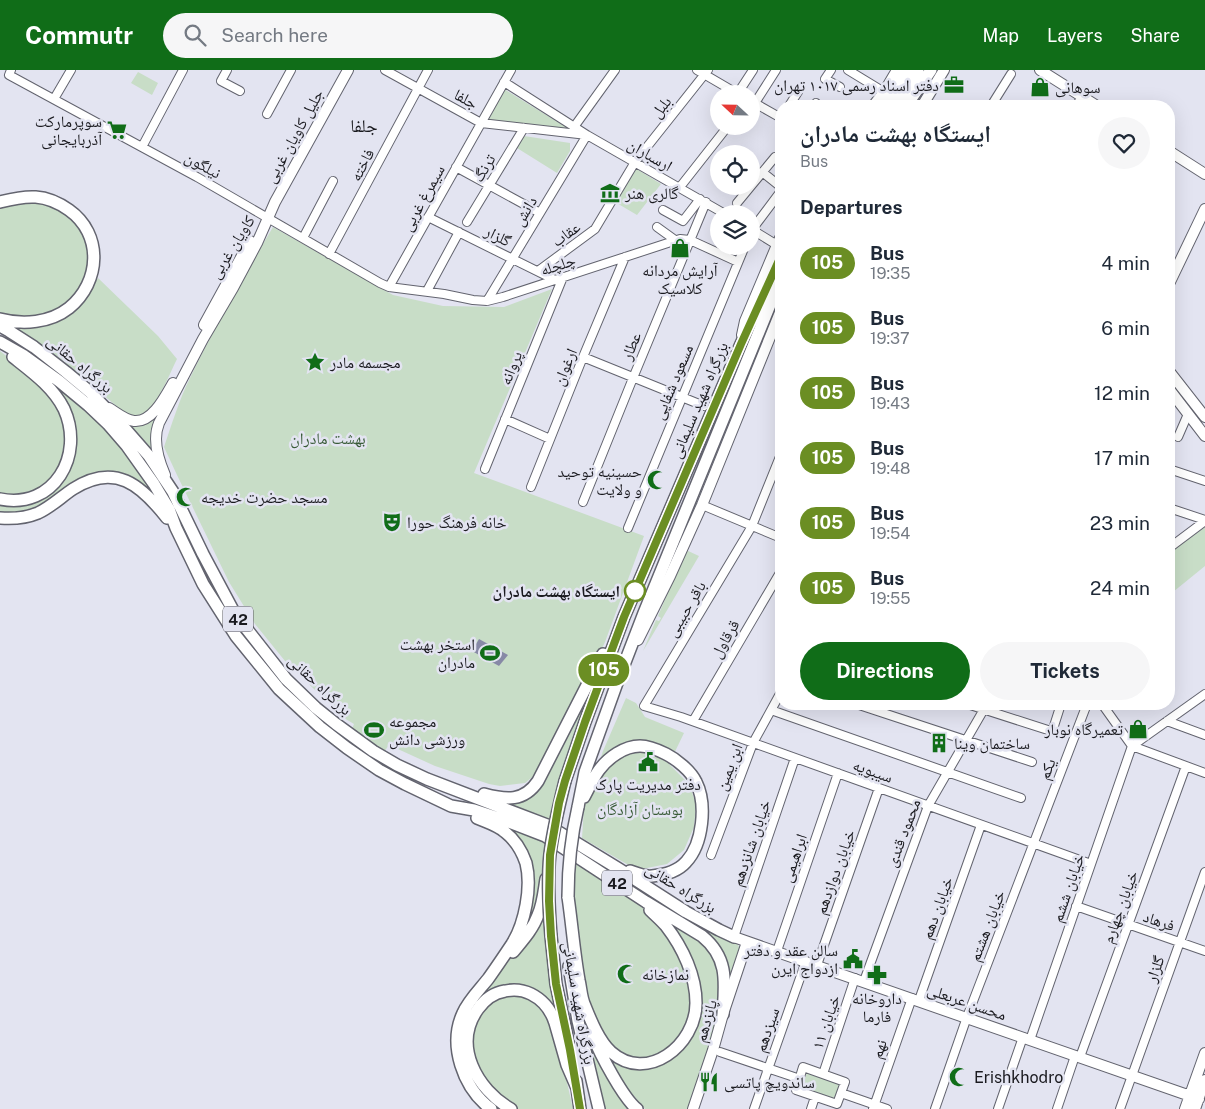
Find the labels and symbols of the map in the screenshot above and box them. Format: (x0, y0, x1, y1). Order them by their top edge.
office icon: دفتر اسناد رسمی ۱۰۱۷ تهران (943, 74, 965, 96)
place label: دفتر اسناد رسمی ۱۰۱۷ تهران (774, 76, 939, 96)
shop icon: سوهانى (1029, 76, 1051, 98)
place label: سوهانى (1055, 78, 1101, 98)
street label: جلفا (451, 85, 481, 113)
north arrow (710, 85, 760, 135)
street label: جلیل کاویان غربی (260, 86, 328, 187)
street label: بلبل (647, 92, 676, 122)
place label: سوپرمارکت آذربایجانی (35, 112, 103, 150)
district label: جلفا (350, 115, 378, 136)
supermarket icon: سوپرمارکت آذربایجانی (106, 119, 128, 141)
street label: ارسباران (624, 135, 676, 176)
street label: فاخته (346, 146, 378, 184)
street label: نیلگون (181, 147, 224, 183)
street label: ترنگ (468, 151, 500, 185)
street label: سیمرغ غربی (397, 162, 450, 235)
museum icon: گالری هنر (599, 182, 621, 204)
place label: گالری هنر (624, 184, 679, 204)
street label: دانش (509, 193, 542, 230)
street label: کاویان غربی (205, 212, 260, 283)
street label: عقاب (548, 217, 584, 251)
street label: گلزار (481, 221, 515, 251)
shop icon: آرایش مردانه کلاسیک (669, 237, 691, 259)
street label: چلچله (538, 250, 578, 280)
place label: آرایش مردانه کلاسیک (642, 261, 719, 298)
street label: عطار (617, 329, 645, 364)
street label: بزرگراه حقانی (43, 331, 117, 398)
street label: بزرگراه شهید سلیمانی (666, 339, 733, 461)
street label: مسعود شفاپی (649, 342, 698, 423)
street label: ارغوان (549, 345, 582, 389)
street label: پروانه (496, 348, 527, 388)
place icon: مجسمه مادر (304, 351, 326, 373)
place label: مجسمه مادر (329, 353, 400, 372)
park label: بهشت مادران (290, 429, 366, 449)
place label: حسینیه توحید و ولایت (557, 462, 642, 499)
mosque icon: حسینیه توحید و ولایت (646, 469, 668, 491)
mosque icon: مسجد حضرت خدیجه (175, 486, 197, 508)
place label: مسجد حضرت خدیجه (201, 488, 328, 507)
theatre icon: خانه فرهنگ حورا (381, 511, 403, 533)
place label: خانه فرهنگ حورا (407, 513, 507, 532)
street label: باقر حبیبی (662, 578, 711, 641)
marker: ایستگاه بهشت مادران (624, 580, 646, 602)
place label: ایستگاه بهشت مادران (493, 582, 620, 601)
road number: 42 (223, 606, 253, 632)
street label: قرقاول (707, 617, 744, 662)
place label: استخر بهشت مادران (400, 635, 475, 673)
sports icon: استخر بهشت مادران (479, 642, 501, 664)
street label: بزرگراه حقانی (284, 651, 356, 720)
line badge: 105 (575, 654, 633, 686)
place label: مجموعه ورزشی دانش (389, 712, 465, 750)
shop icon: تعمیرگاه نوبار (1127, 718, 1149, 740)
sports icon: مجموعه ورزشی دانش (363, 719, 385, 741)
place label: تعمیرگاه نوبار (1043, 720, 1123, 739)
building icon: ساختمان وینا (928, 732, 950, 754)
place label: ساختمان وینا (954, 734, 1030, 754)
street label: ابن یمین (711, 741, 748, 793)
public building icon: دفتر مدیریت پارک (637, 751, 659, 773)
street label: سیبویه (850, 755, 896, 787)
street label: یکم (1034, 756, 1061, 783)
place label: دفتر مدیریت پارک (595, 775, 701, 794)
street label: محمود قندی (881, 796, 926, 870)
street label: خیابان شانزدهم (727, 797, 776, 889)
park label: بوستان آزادگان (597, 800, 683, 820)
street label: خیابان دوازدهم (811, 827, 860, 917)
street label: ابراهیمی (777, 831, 812, 885)
street label: خیابان ششم (1047, 851, 1090, 925)
street label: بزرگراه حقانی (641, 859, 720, 918)
street label: خیابان چهارم (1098, 868, 1143, 946)
road number: 42 (602, 870, 632, 896)
street label: خیابان دهم (917, 874, 958, 942)
street label: خیابان هشتم (965, 888, 1010, 965)
street label: فرهاد (1141, 907, 1177, 935)
street label: بزرگراه شهید سلیمانی (558, 940, 599, 1066)
place label: سالن عقد و دفتر ازدواج ایرن (743, 941, 838, 979)
public building icon: سالن عقد و دفتر ازدواج ایرن (842, 948, 864, 970)
street label: گلزار (1141, 953, 1169, 986)
mosque icon: نمازخانه (616, 963, 638, 985)
pharmacy icon: داروخانه فارما (866, 964, 888, 986)
place label: نمازخانه (642, 965, 689, 984)
street label: محسن عربعلی (925, 980, 1009, 1025)
place label: داروخانه فارما (852, 989, 902, 1026)
street label: خیابان ۱۱ (808, 992, 845, 1052)
street label: پانزدهم (691, 997, 722, 1045)
street label: سیزدهم (751, 1005, 784, 1055)
street label: نهم (867, 1037, 892, 1061)
mosque icon: Erishkhodro (948, 1066, 970, 1088)
place label: Erishkhodro (974, 1068, 1063, 1087)
restaurant icon: ساندویچ پاتسی (698, 1071, 720, 1093)
place label: ساندویچ پاتسی (724, 1073, 815, 1093)

